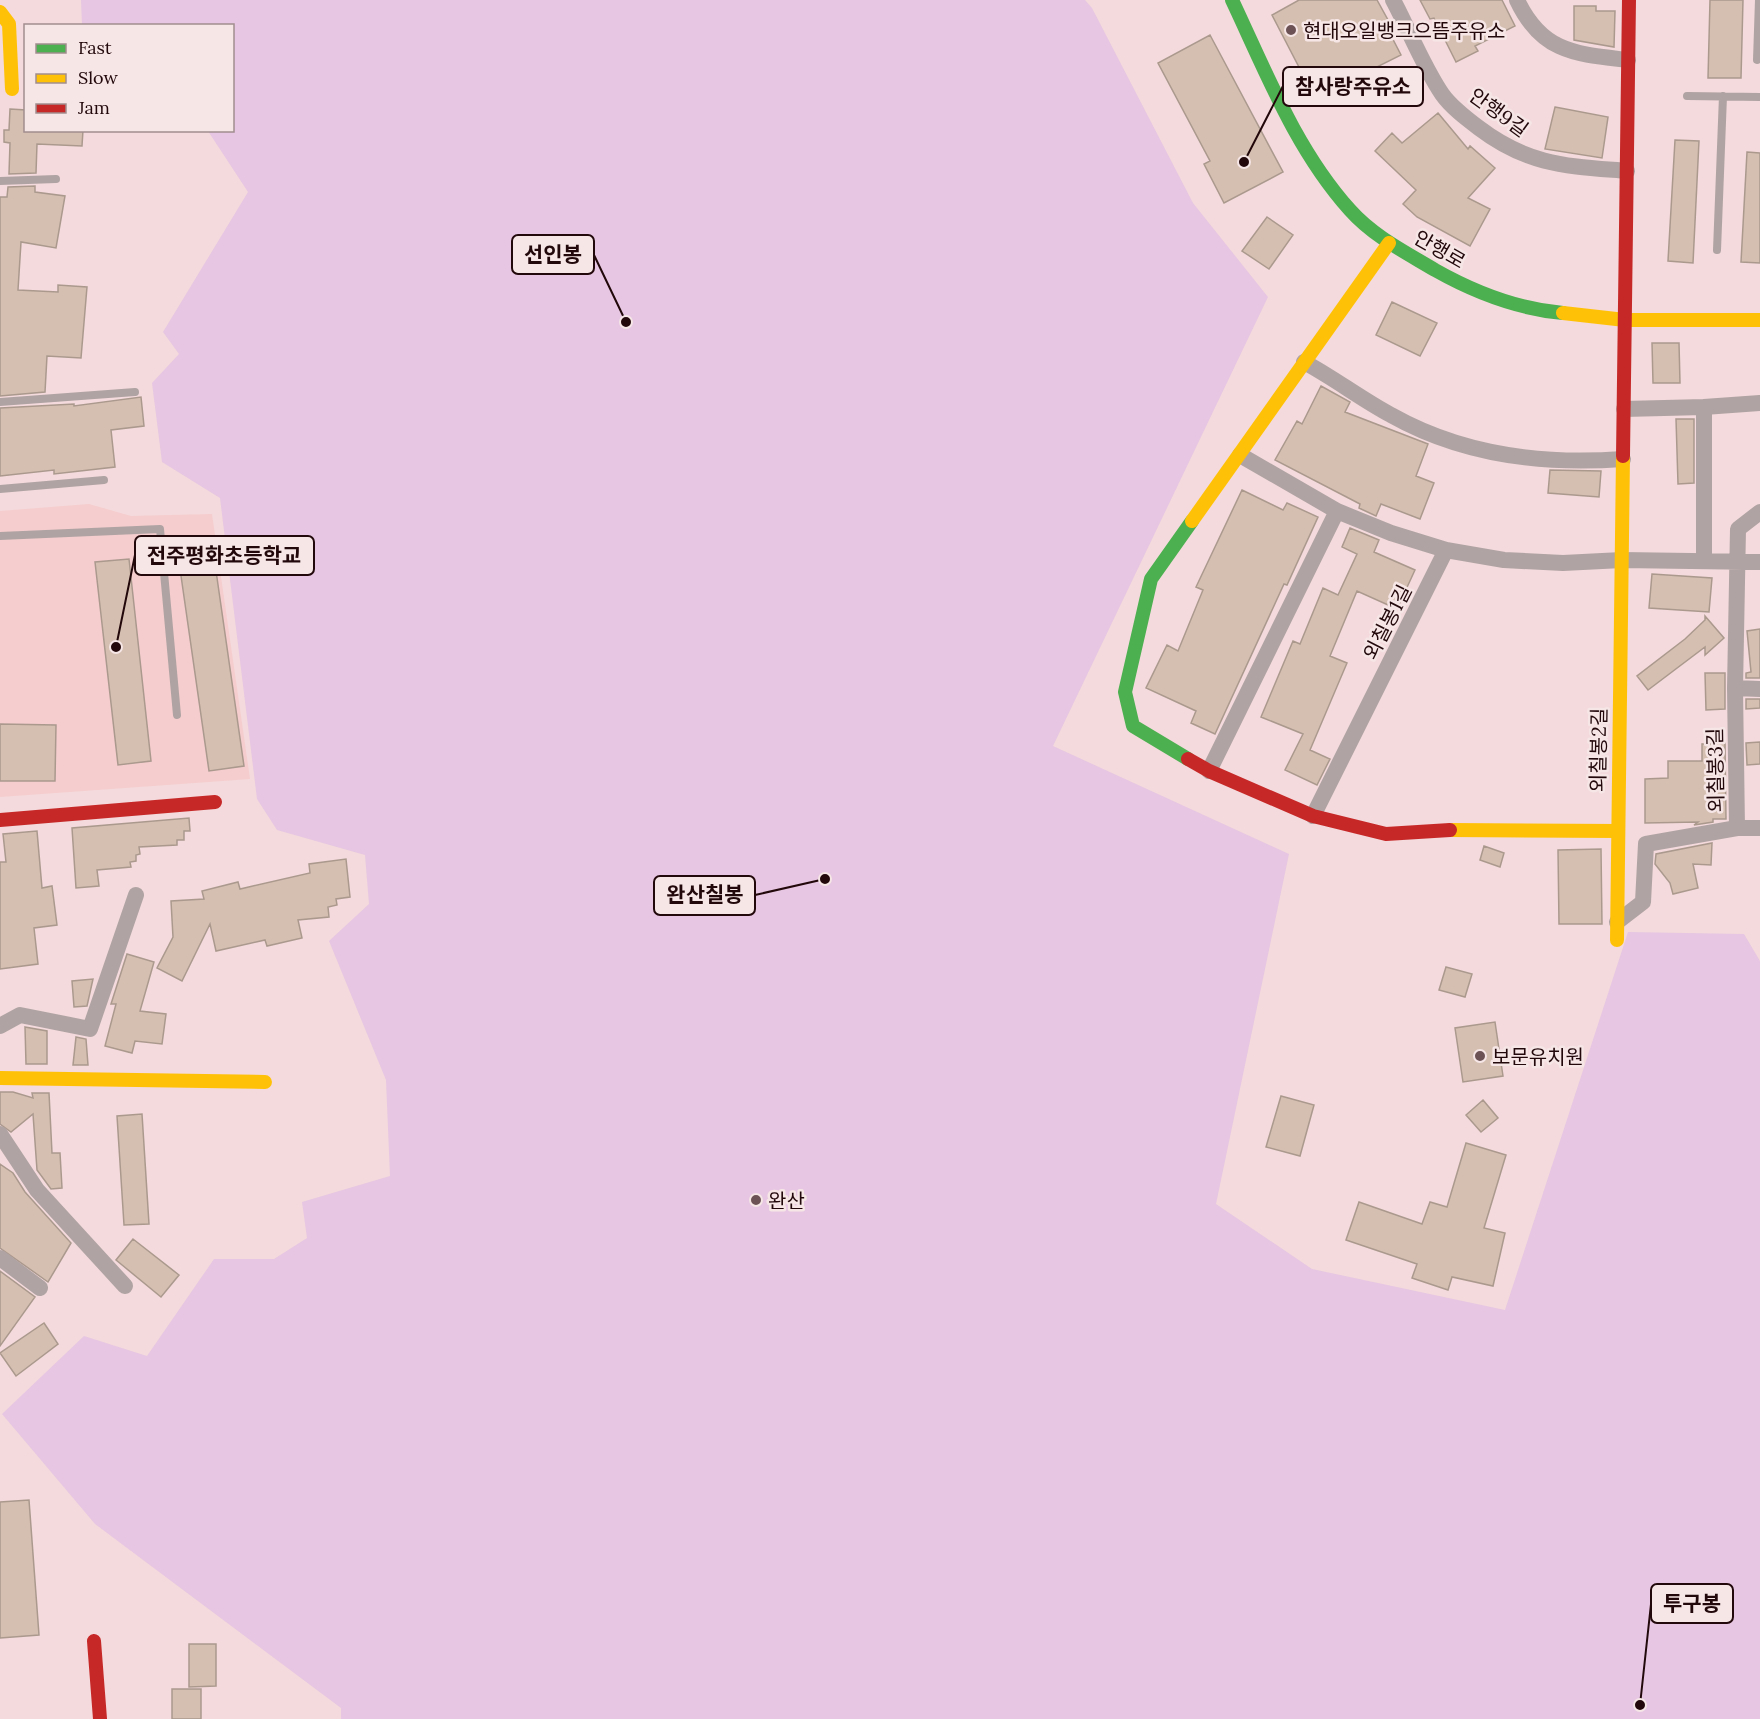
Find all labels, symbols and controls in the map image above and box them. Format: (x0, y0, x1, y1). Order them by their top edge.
place label: 현대오일뱅크으뜸주유소 (1303, 18, 1505, 43)
marker: 현대오일뱅크으뜸주유소 (1284, 23, 1298, 37)
legend (24, 24, 234, 132)
text: Fast (78, 36, 112, 59)
text: Slow (78, 66, 118, 89)
callout: 참사랑주유소 (1283, 67, 1423, 106)
text: 참사랑주유소 (1295, 73, 1411, 100)
street label: 안행9길 (1465, 82, 1533, 142)
text: Jam (77, 96, 110, 119)
street label: 안행로 (1410, 224, 1470, 274)
callout: 선인봉 (512, 235, 594, 274)
text: 선인봉 (524, 241, 582, 268)
callout: 전주평화초등학교 (135, 536, 314, 575)
text: 전주평화초등학교 (147, 542, 301, 569)
street label: 외칠봉1길 (1358, 580, 1416, 664)
street label: 외칠봉2길 (1585, 708, 1611, 792)
street label: 외칠봉3길 (1702, 727, 1728, 813)
callout: 완산칠봉 (654, 876, 755, 915)
text: 완산칠봉 (666, 881, 744, 908)
place label: 보문유치원 (1492, 1044, 1584, 1069)
marker: 보문유치원 (1473, 1049, 1487, 1063)
place label: 완산 (768, 1188, 805, 1213)
marker: 완산 (749, 1193, 763, 1207)
callout: 투구봉 (1651, 1584, 1733, 1623)
text: 투구봉 (1663, 1590, 1721, 1617)

